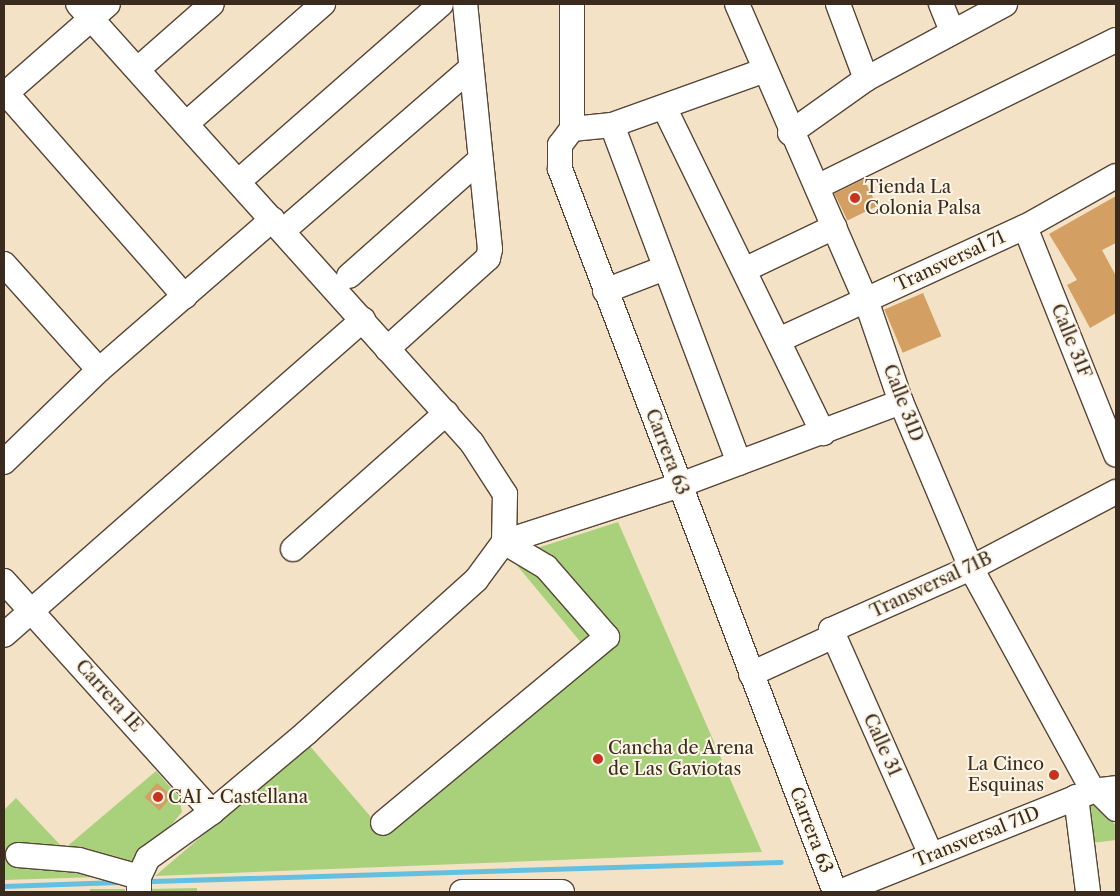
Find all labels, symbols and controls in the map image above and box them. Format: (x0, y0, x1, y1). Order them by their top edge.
place label: Tienda La Colonia Palsa (865, 177, 981, 220)
marker: Tienda La Colonia Palsa (849, 192, 861, 204)
street label: Transversal 71 (891, 226, 1009, 296)
street label: Calle 31F (1046, 301, 1096, 381)
street label: Calle 31D (878, 361, 928, 445)
street label: Carrera 63 (641, 406, 693, 498)
street label: Transversal 71B (867, 547, 995, 623)
street label: Carrera 1E (71, 655, 147, 737)
street label: Calle 31 (859, 710, 905, 780)
place label: Cancha de Arena de Las Gaviotas (608, 738, 755, 781)
marker: Cancha de Arena de Las Gaviotas (592, 753, 604, 765)
place label: La Cinco Esquinas (967, 754, 1044, 796)
marker: La Cinco Esquinas (1048, 769, 1060, 781)
street label: Carrera 63 (785, 784, 837, 876)
place label: CAI - Castellana (168, 786, 308, 808)
marker: CAI - Castellana (152, 791, 164, 803)
street label: Transversal 71D (911, 802, 1043, 872)

